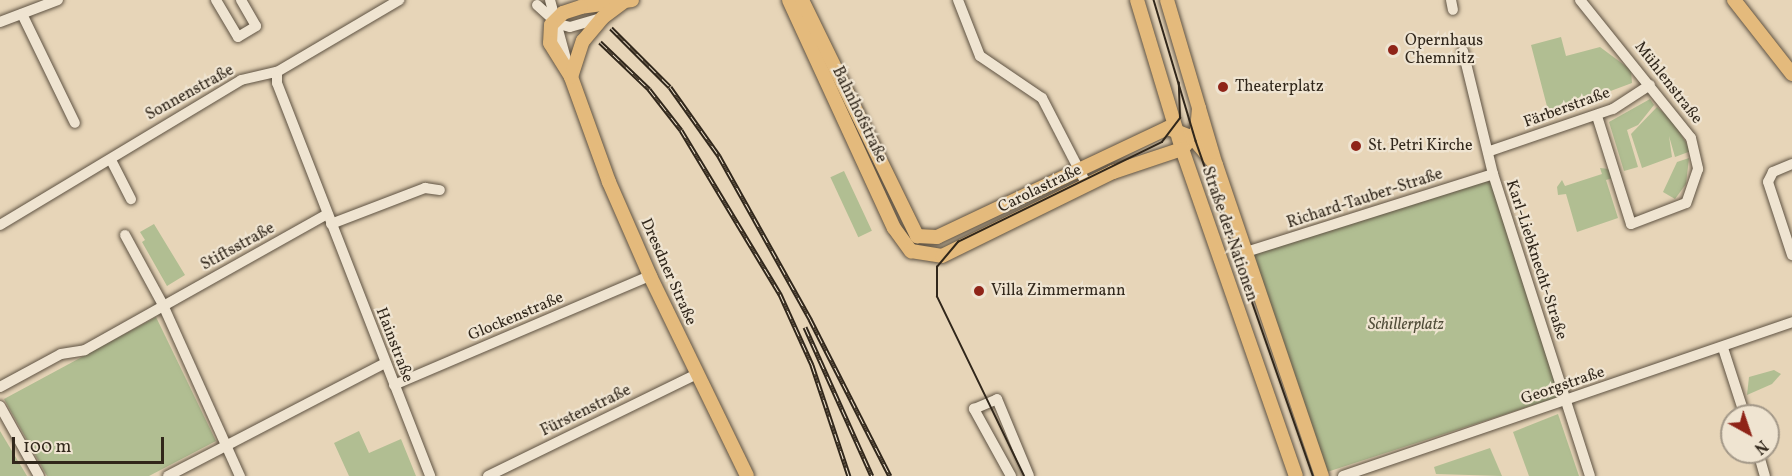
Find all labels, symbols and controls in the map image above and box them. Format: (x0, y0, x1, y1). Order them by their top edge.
place label: Opernhaus Chemnitz (1405, 31, 1483, 69)
street label: Mühlenstraße (1630, 38, 1706, 128)
marker: Opernhaus Chemnitz (1386, 43, 1400, 57)
street label: Sonnenstraße (143, 61, 237, 125)
street label: Bahnhofstraße (827, 64, 891, 166)
place label: Theaterplatz (1235, 77, 1324, 97)
marker: Theaterplatz (1216, 80, 1230, 94)
street label: Färberstraße (1521, 84, 1613, 132)
place label: St. Petri Kirche (1368, 136, 1473, 156)
marker: St. Petri Kirche (1349, 139, 1363, 153)
street label: Carolastraße (995, 161, 1085, 217)
street label: Straße der Nationen (1197, 164, 1261, 304)
street label: Richard-Tauber-Straße (1285, 165, 1445, 233)
street label: Karl-Liebknecht-Straße (1501, 178, 1571, 342)
street label: Dresdner Straße (636, 215, 700, 329)
street label: Stiftsstraße (198, 219, 278, 275)
place label: Villa Zimmermann (991, 281, 1125, 301)
marker: Villa Zimmermann (972, 284, 986, 298)
street label: Glockenstraße (465, 288, 567, 346)
street label: Hainstraße (371, 305, 417, 385)
park label: Schillerplatz (1368, 315, 1444, 335)
street label: Georgstraße (1519, 363, 1607, 409)
street label: Fürstenstraße (538, 381, 634, 441)
north arrow (1720, 404, 1780, 464)
scale bar (15, 425, 166, 463)
text: N (1749, 434, 1772, 458)
text: 100 m (23, 435, 72, 460)

